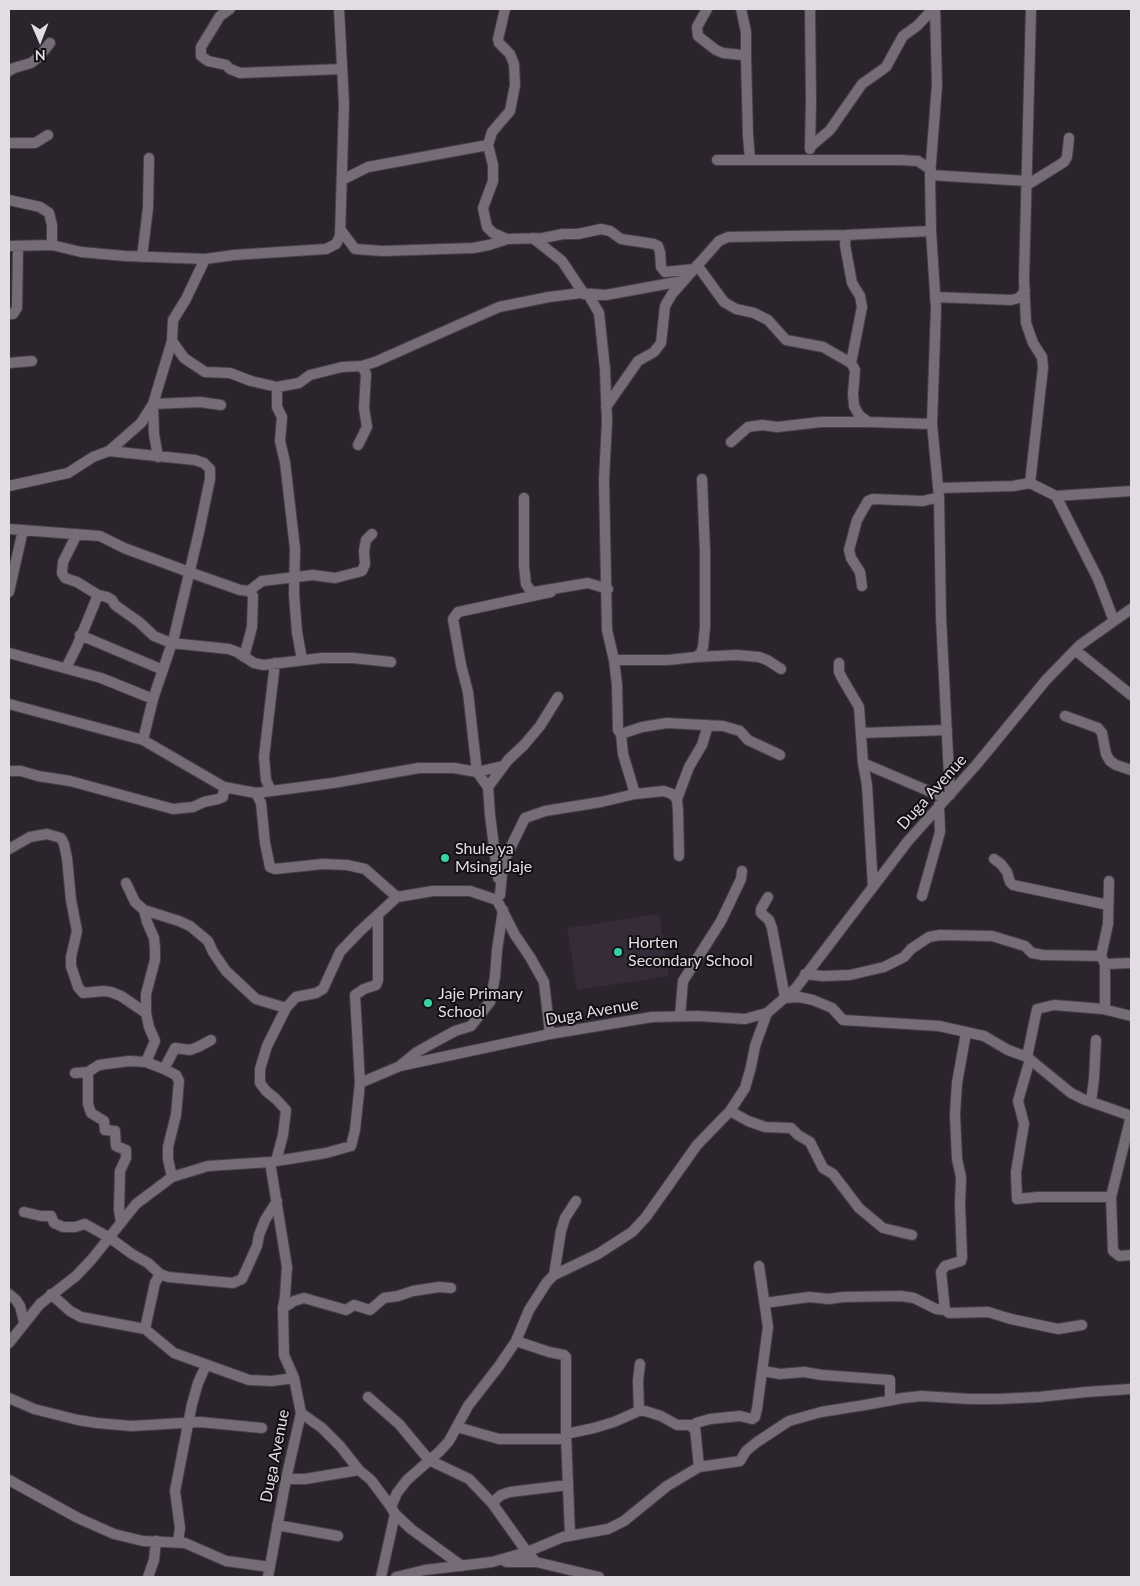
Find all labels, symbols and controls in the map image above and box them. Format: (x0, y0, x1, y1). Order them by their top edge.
north arrow (15, 15, 65, 65)
text: N (35, 47, 46, 64)
street label: Duga Avenue (893, 751, 971, 833)
place label: Shule ya Msingi Jaje (455, 839, 532, 877)
marker: Shule ya Msingi Jaje (439, 852, 451, 864)
place label: Horten Secondary School (628, 933, 753, 971)
marker: Horten Secondary School (612, 946, 624, 958)
place label: Jaje Primary School (438, 984, 523, 1022)
street label: Duga Avenue (544, 994, 640, 1030)
marker: Jaje Primary School (422, 997, 434, 1009)
street label: Duga Avenue (257, 1408, 293, 1504)

